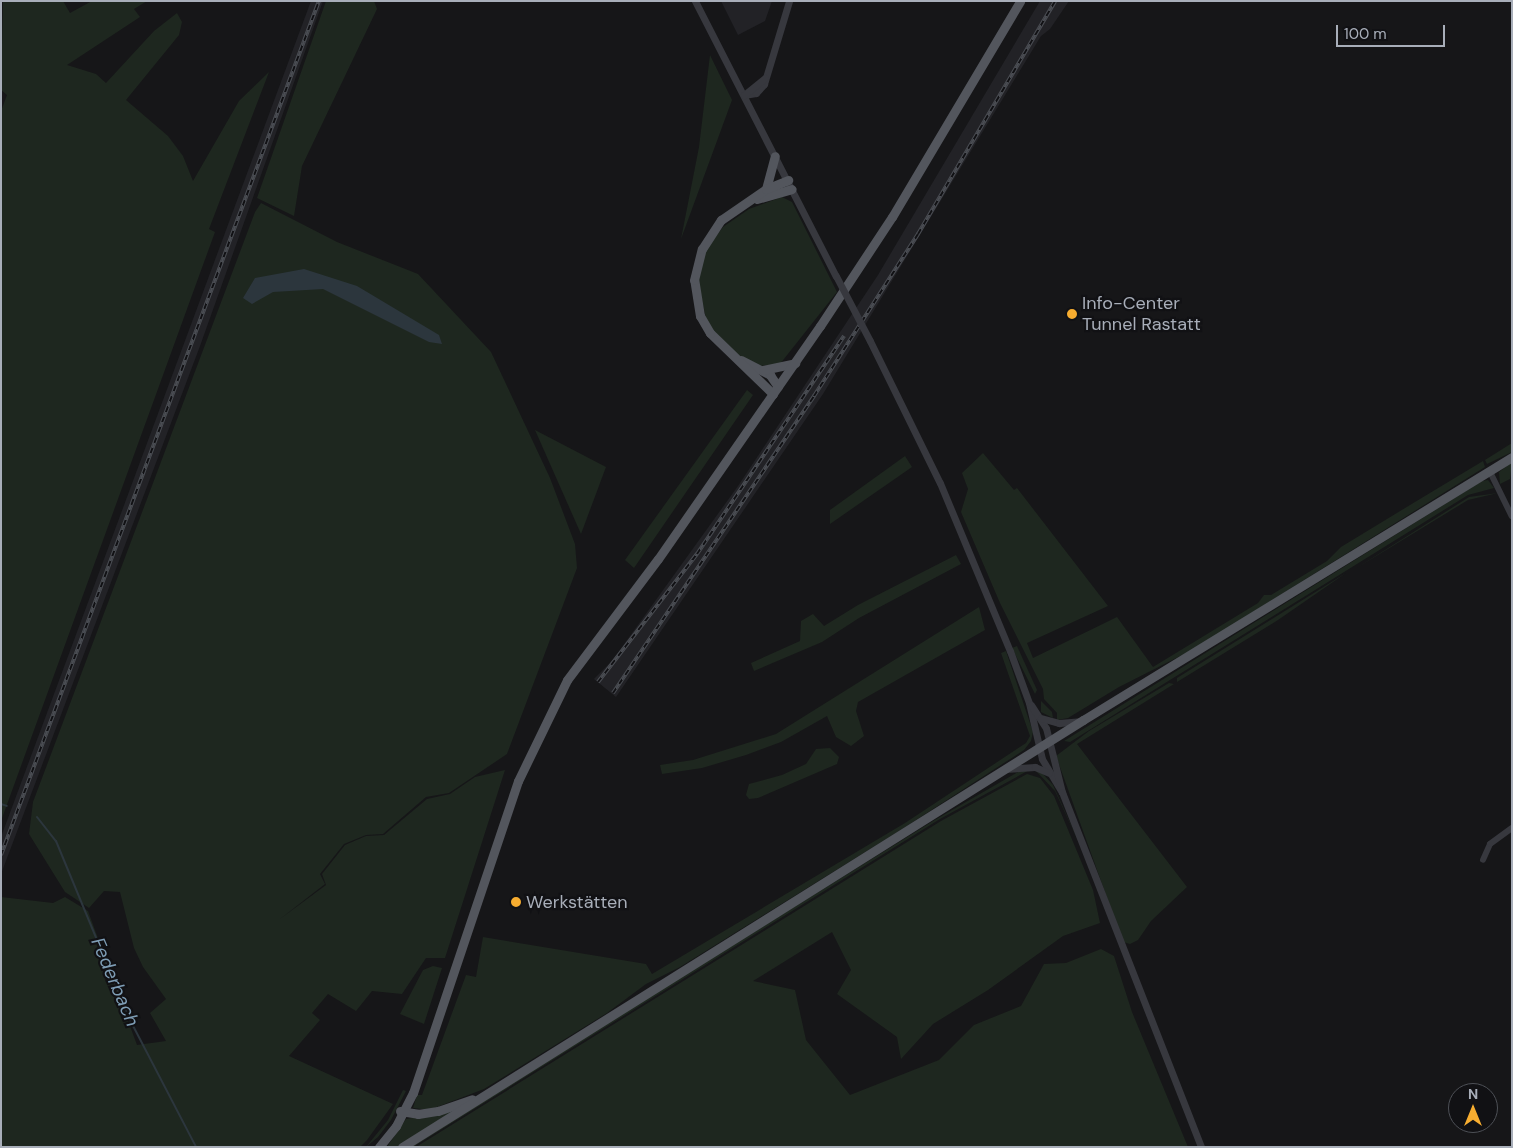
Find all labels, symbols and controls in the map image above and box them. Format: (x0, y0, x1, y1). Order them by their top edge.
scale bar (1338, 15, 1447, 47)
text: 100 m (1344, 24, 1387, 44)
place label: Info-Center Tunnel Rastatt (1082, 293, 1201, 336)
marker: Info-Center Tunnel Rastatt (1066, 308, 1078, 320)
place label: Werkstätten (526, 891, 628, 913)
marker: Werkstätten (510, 896, 522, 908)
water label: Federbach (86, 934, 144, 1030)
north arrow (1448, 1083, 1498, 1133)
text: N (1468, 1085, 1478, 1103)

